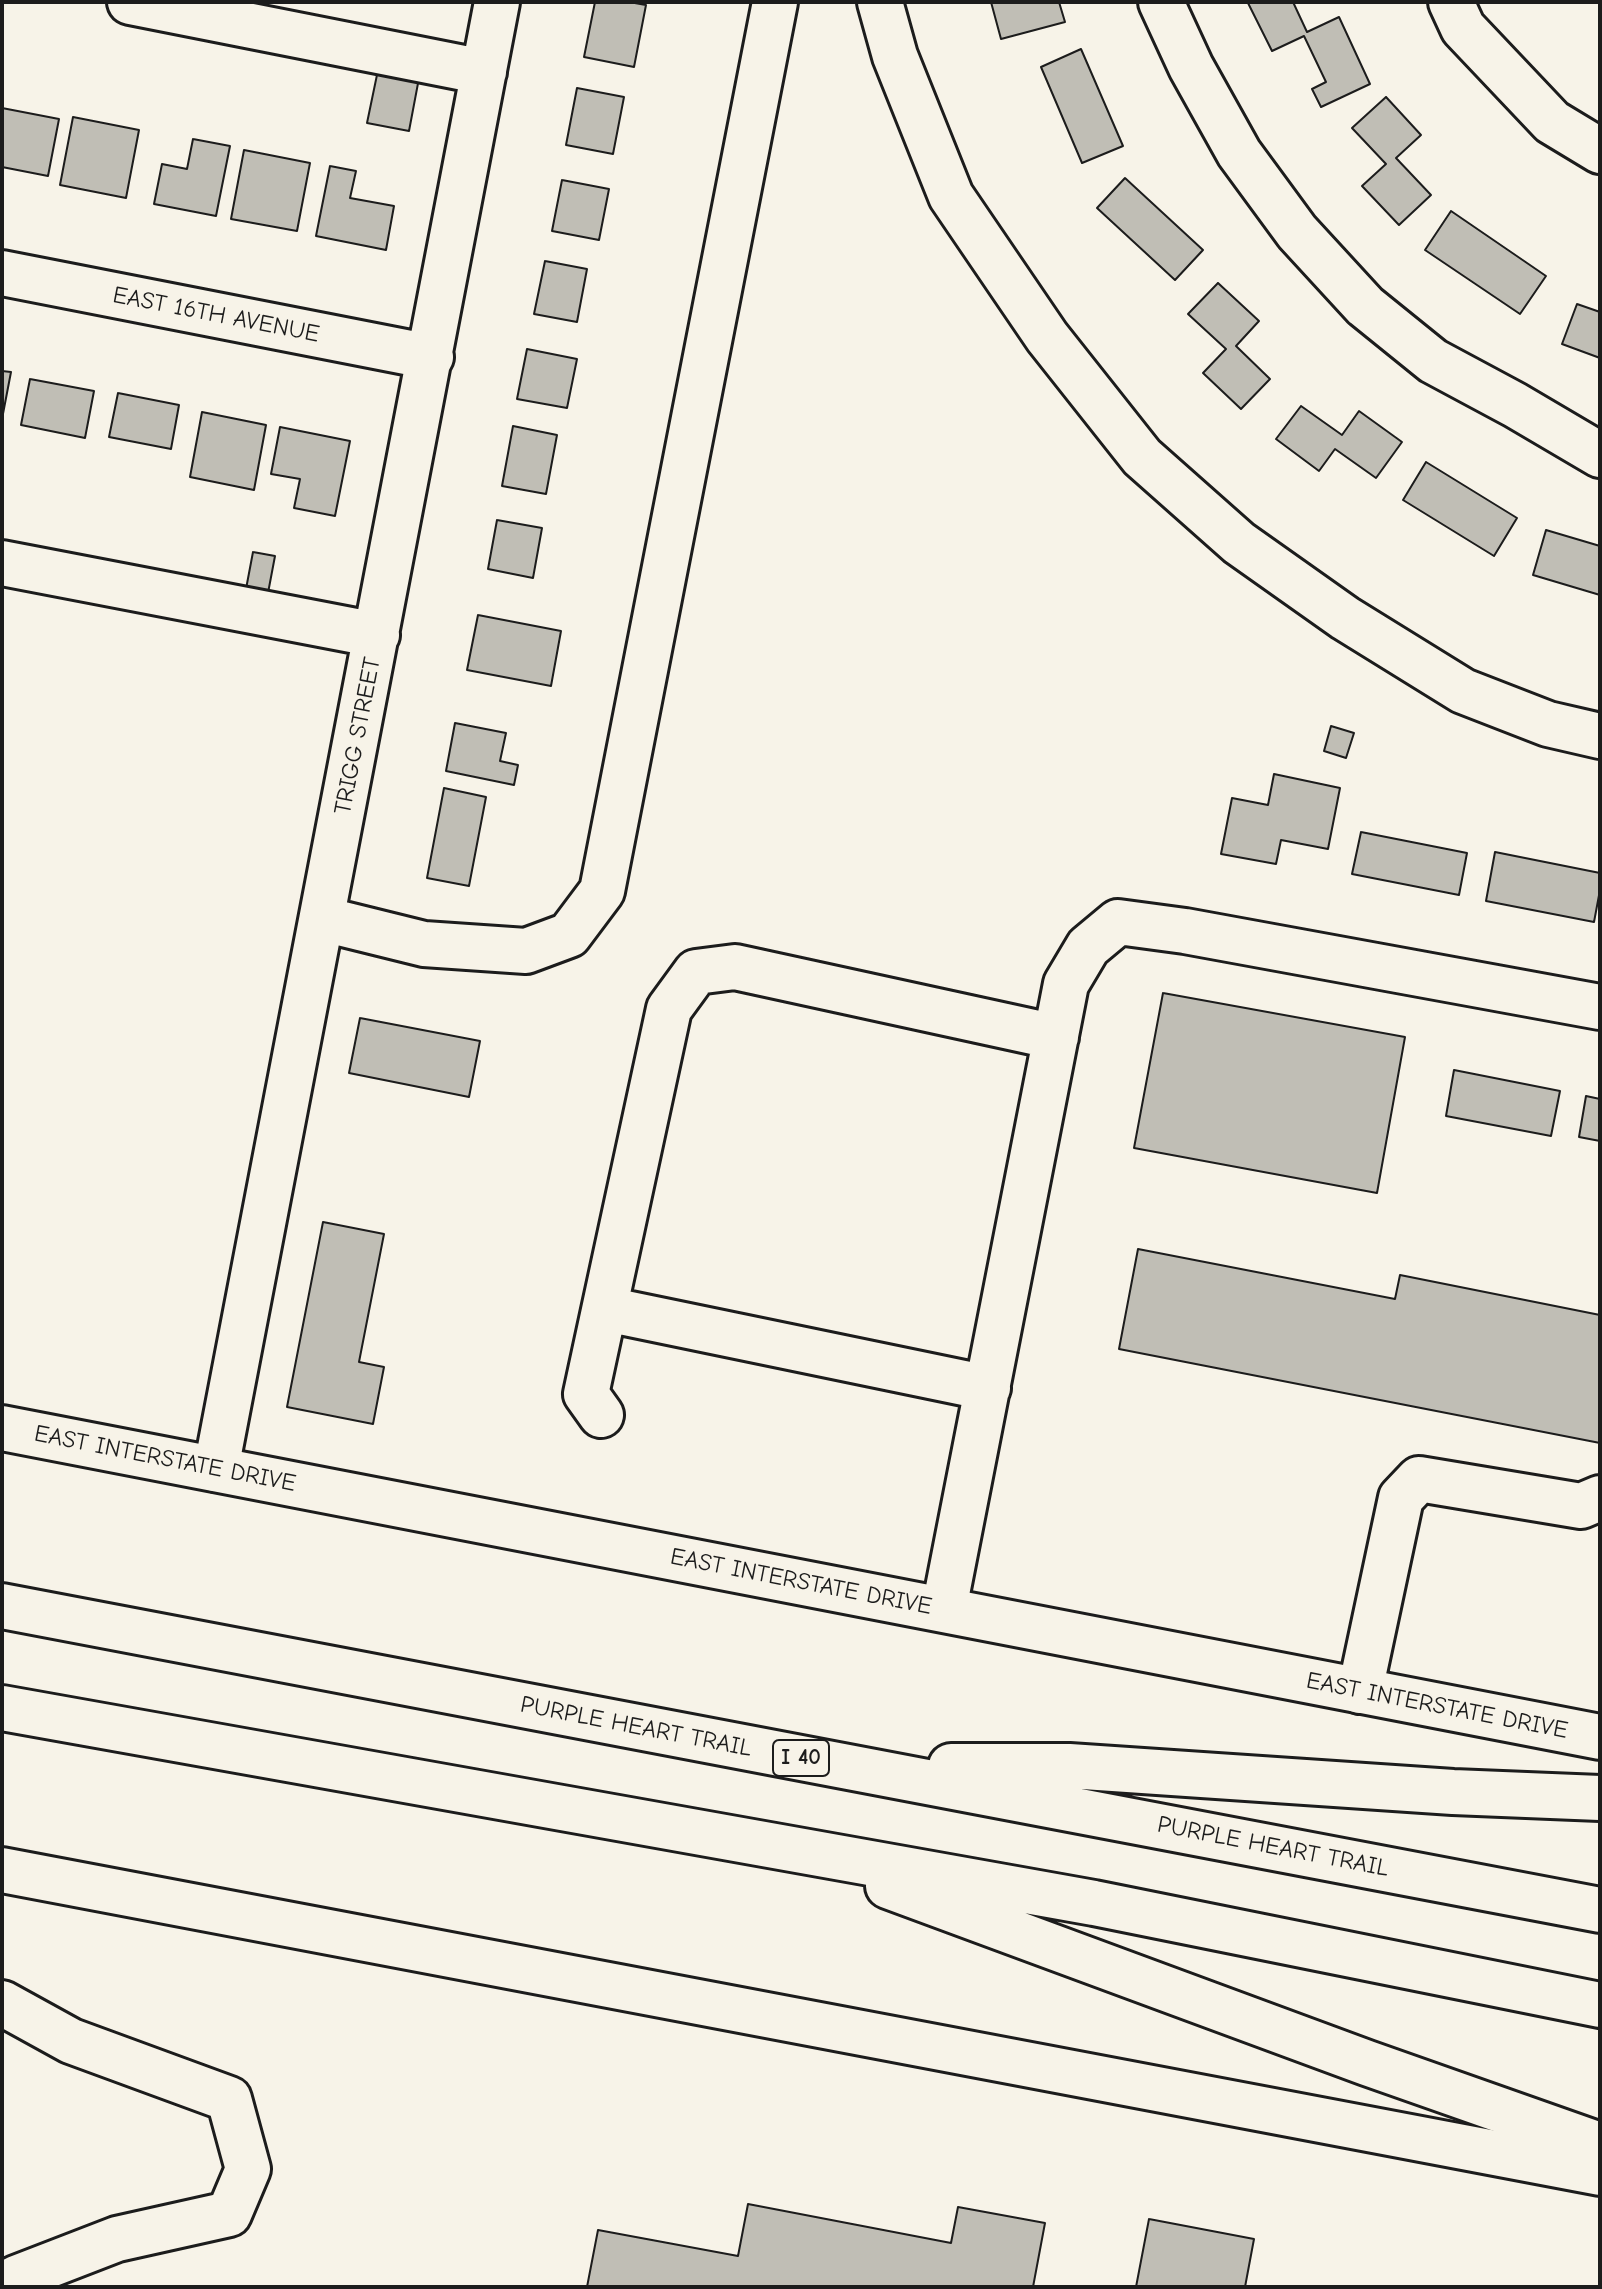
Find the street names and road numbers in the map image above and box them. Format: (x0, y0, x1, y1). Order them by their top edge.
street label: EAST 16TH AVENUE (110, 281, 322, 349)
street label: TRIGG STREET (329, 655, 387, 817)
street label: EAST INTERSTATE DRIVE (32, 1420, 298, 1498)
street label: EAST INTERSTATE DRIVE (668, 1543, 934, 1621)
street label: EAST INTERSTATE DRIVE (1304, 1667, 1570, 1745)
street label: PURPLE HEART TRAIL (518, 1690, 754, 1764)
road number: I 40 (773, 1740, 829, 1776)
street label: PURPLE HEART TRAIL (1155, 1810, 1391, 1884)

